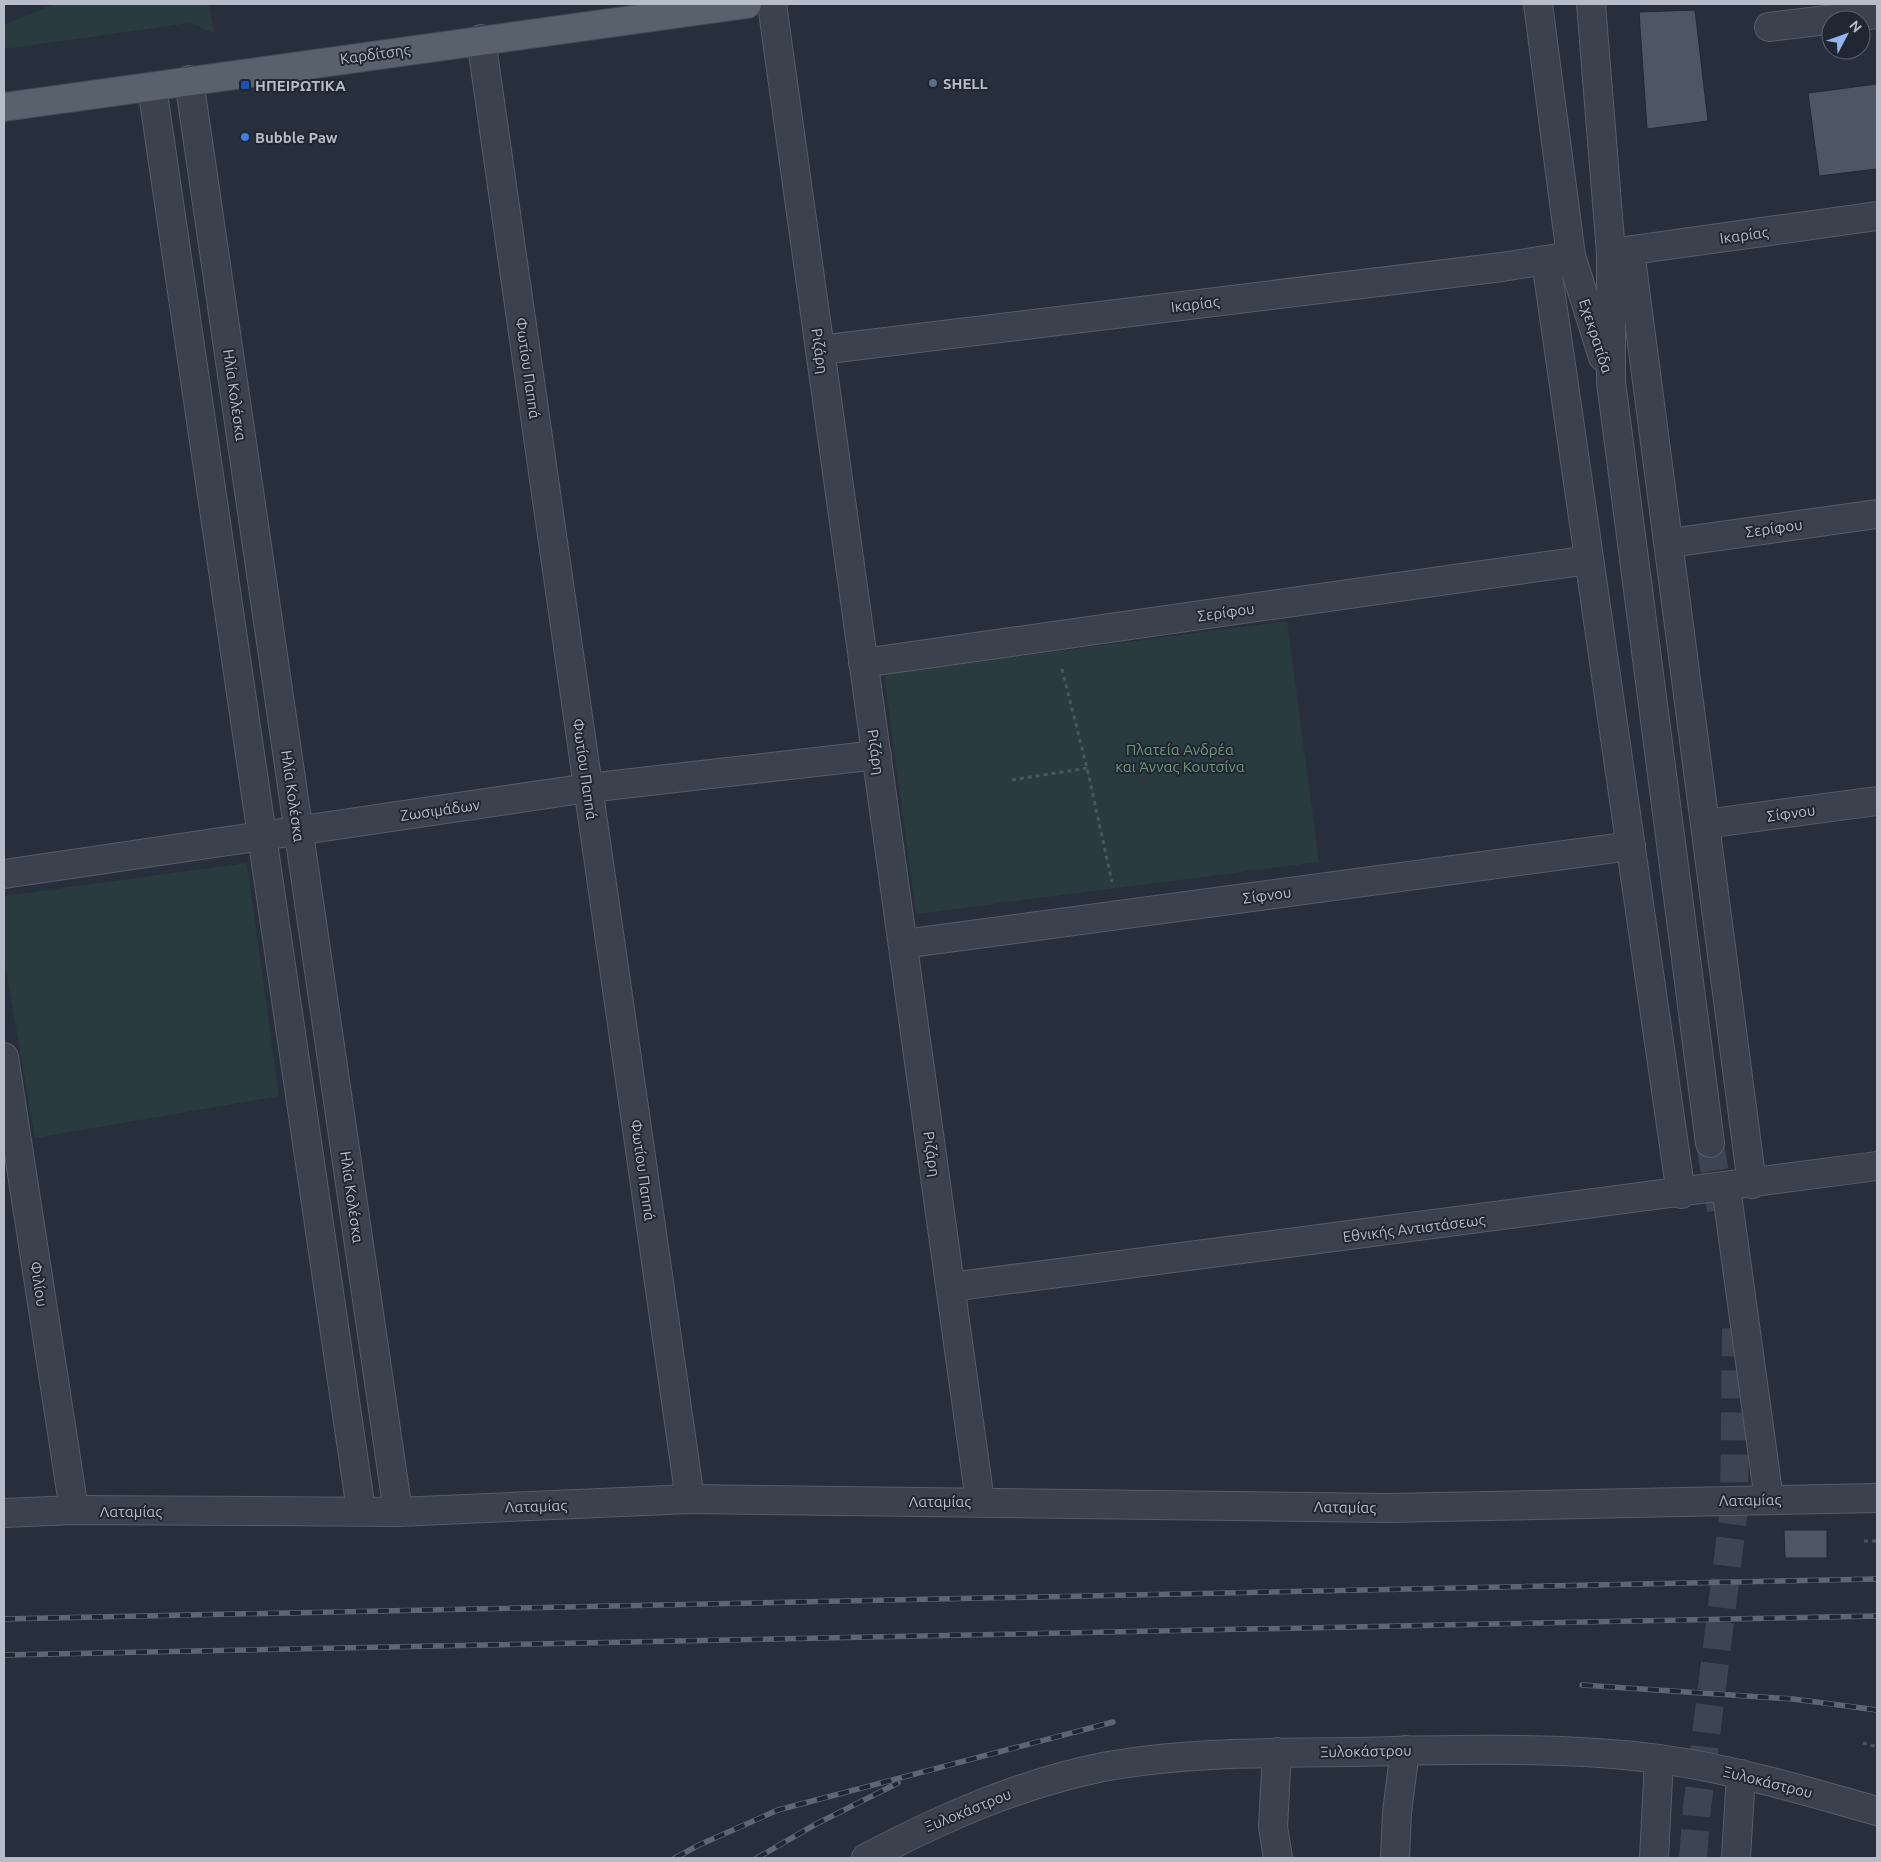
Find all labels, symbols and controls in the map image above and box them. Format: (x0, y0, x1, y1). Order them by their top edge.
north arrow (1821, 10, 1871, 60)
text: N (1846, 17, 1865, 36)
street label: Καρδίτσης (339, 41, 411, 67)
place label: SHELL (943, 75, 988, 92)
place label: ΗΠΕΙΡΩΤΙΚΑ (255, 77, 346, 94)
marker: SHELL (927, 77, 939, 89)
marker: ΗΠΕΙΡΩΤΙΚΑ (239, 79, 251, 91)
place label: Bubble Paw (255, 129, 338, 146)
marker: Bubble Paw (239, 131, 251, 143)
street label: Ικαρίας (1719, 223, 1770, 247)
street label: Ικαρίας (1170, 293, 1220, 315)
street label: Εχεκρατίδα (1576, 297, 1616, 375)
street label: Φωτίου Παππά (512, 316, 544, 420)
street label: Ριζάρη (808, 327, 832, 375)
street label: Ηλία Κολέσκα (220, 348, 250, 442)
street label: Σερίφου (1744, 516, 1804, 540)
street label: Σερίφου (1196, 600, 1256, 624)
street label: Φωτίου Παππά (569, 717, 601, 821)
street label: Ριζάρη (864, 728, 888, 776)
park label: Πλατεία Ανδρέα και Άννας Κουτσίνα (1115, 741, 1245, 775)
street label: Ηλία Κολέσκα (278, 749, 308, 843)
street label: Ζωσιμάδων (399, 796, 481, 824)
street label: Σίφνου (1766, 801, 1816, 825)
street label: Σίφνου (1242, 883, 1292, 907)
street label: Φωτίου Παππά (627, 1118, 659, 1222)
street label: Ριζάρη (920, 1130, 944, 1178)
street label: Ηλία Κολέσκα (337, 1150, 367, 1244)
street label: Εθνικής Αντιστάσεως (1342, 1211, 1486, 1245)
street label: Φιλίου (27, 1260, 51, 1308)
street label: Λαταμίας (1719, 1491, 1782, 1509)
street label: Λαταμίας (909, 1493, 971, 1510)
street label: Λαταμίας (505, 1496, 568, 1516)
street label: Λαταμίας (1314, 1498, 1377, 1516)
street label: Λαταμίας (100, 1503, 162, 1520)
street label: Ξυλοκάστρου (1320, 1742, 1412, 1760)
street label: Ξυλοκάστρου (1721, 1763, 1815, 1801)
street label: Ξυλοκάστρου (922, 1785, 1014, 1835)

